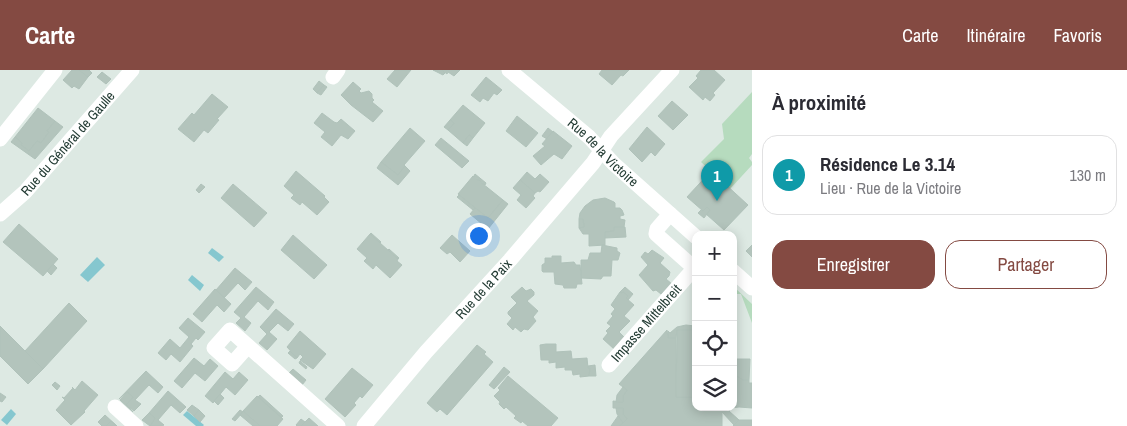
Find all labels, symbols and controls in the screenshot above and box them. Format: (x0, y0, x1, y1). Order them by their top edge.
text: Carte (25, 19, 75, 51)
text: Carte (902, 23, 938, 48)
text: Itinéraire (966, 23, 1026, 48)
text: Favoris (1054, 23, 1102, 48)
street label: Rue du Général de Gaulle (17, 87, 118, 200)
text: À proximité (772, 88, 866, 117)
street label: Rue de la Victoire (564, 114, 642, 191)
text: Résidence Le 3.14 (820, 151, 955, 177)
pin: 1 (701, 160, 733, 201)
text: 1 (785, 164, 793, 186)
text: 130 m (1070, 164, 1106, 186)
text: Lieu · Rue de la Victoire (820, 177, 961, 199)
your location (466, 223, 492, 249)
map controls (692, 231, 737, 411)
button: + (692, 231, 737, 276)
button: Enregistrer (772, 240, 935, 289)
button: Partager (945, 240, 1107, 289)
street label: Rue de la Paix (452, 255, 516, 323)
button: − (692, 276, 737, 321)
street label: Impasse Mittelbreit (607, 280, 685, 366)
button: locate (692, 321, 737, 366)
button: layers (692, 366, 737, 411)

